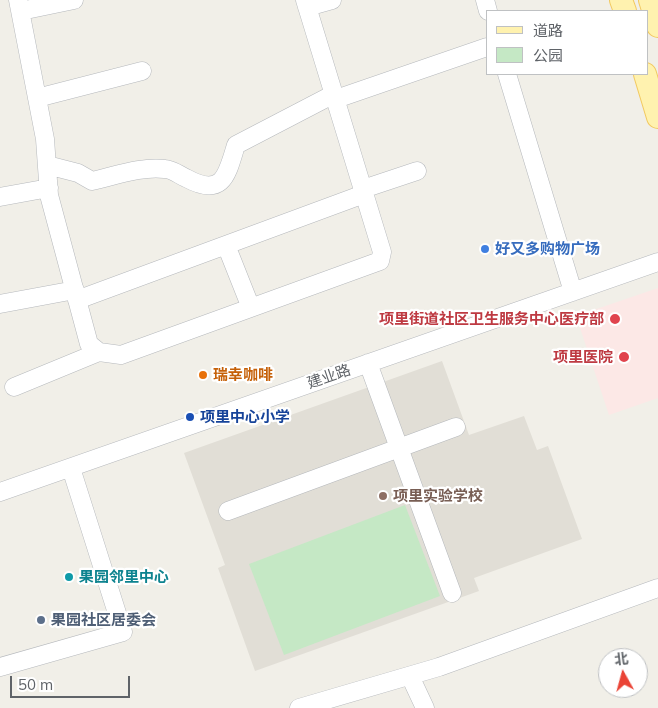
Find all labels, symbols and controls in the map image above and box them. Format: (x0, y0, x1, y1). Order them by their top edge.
legend (486, 10, 648, 75)
text: 道路 (533, 21, 563, 40)
text: 公园 (533, 46, 563, 65)
place label: 好又多购物广场 (495, 240, 600, 258)
marker: 好又多购物广场 (479, 243, 491, 255)
place label: 项里街道社区卫生服务中心医疗部 (379, 310, 604, 328)
marker: 项里街道社区卫生服务中心医疗部 (608, 312, 622, 326)
place label: 项里医院 (553, 348, 613, 366)
marker: 项里医院 (617, 350, 631, 364)
street label: 建业路 (305, 361, 353, 393)
place label: 瑞幸咖啡 (213, 366, 273, 384)
marker: 瑞幸咖啡 (197, 369, 209, 381)
place label: 项里中心小学 (200, 408, 290, 426)
marker: 项里中心小学 (184, 411, 196, 423)
place label: 项里实验学校 (393, 487, 483, 505)
marker: 项里实验学校 (377, 490, 389, 502)
place label: 果园邻里中心 (79, 568, 169, 586)
marker: 果园邻里中心 (63, 571, 75, 583)
place label: 果园社区居委会 (51, 611, 156, 629)
marker: 果园社区居委会 (35, 614, 47, 626)
north arrow (598, 648, 648, 698)
text: 北 (613, 649, 629, 669)
scale bar (12, 666, 132, 698)
text: 50 m (18, 675, 53, 694)

